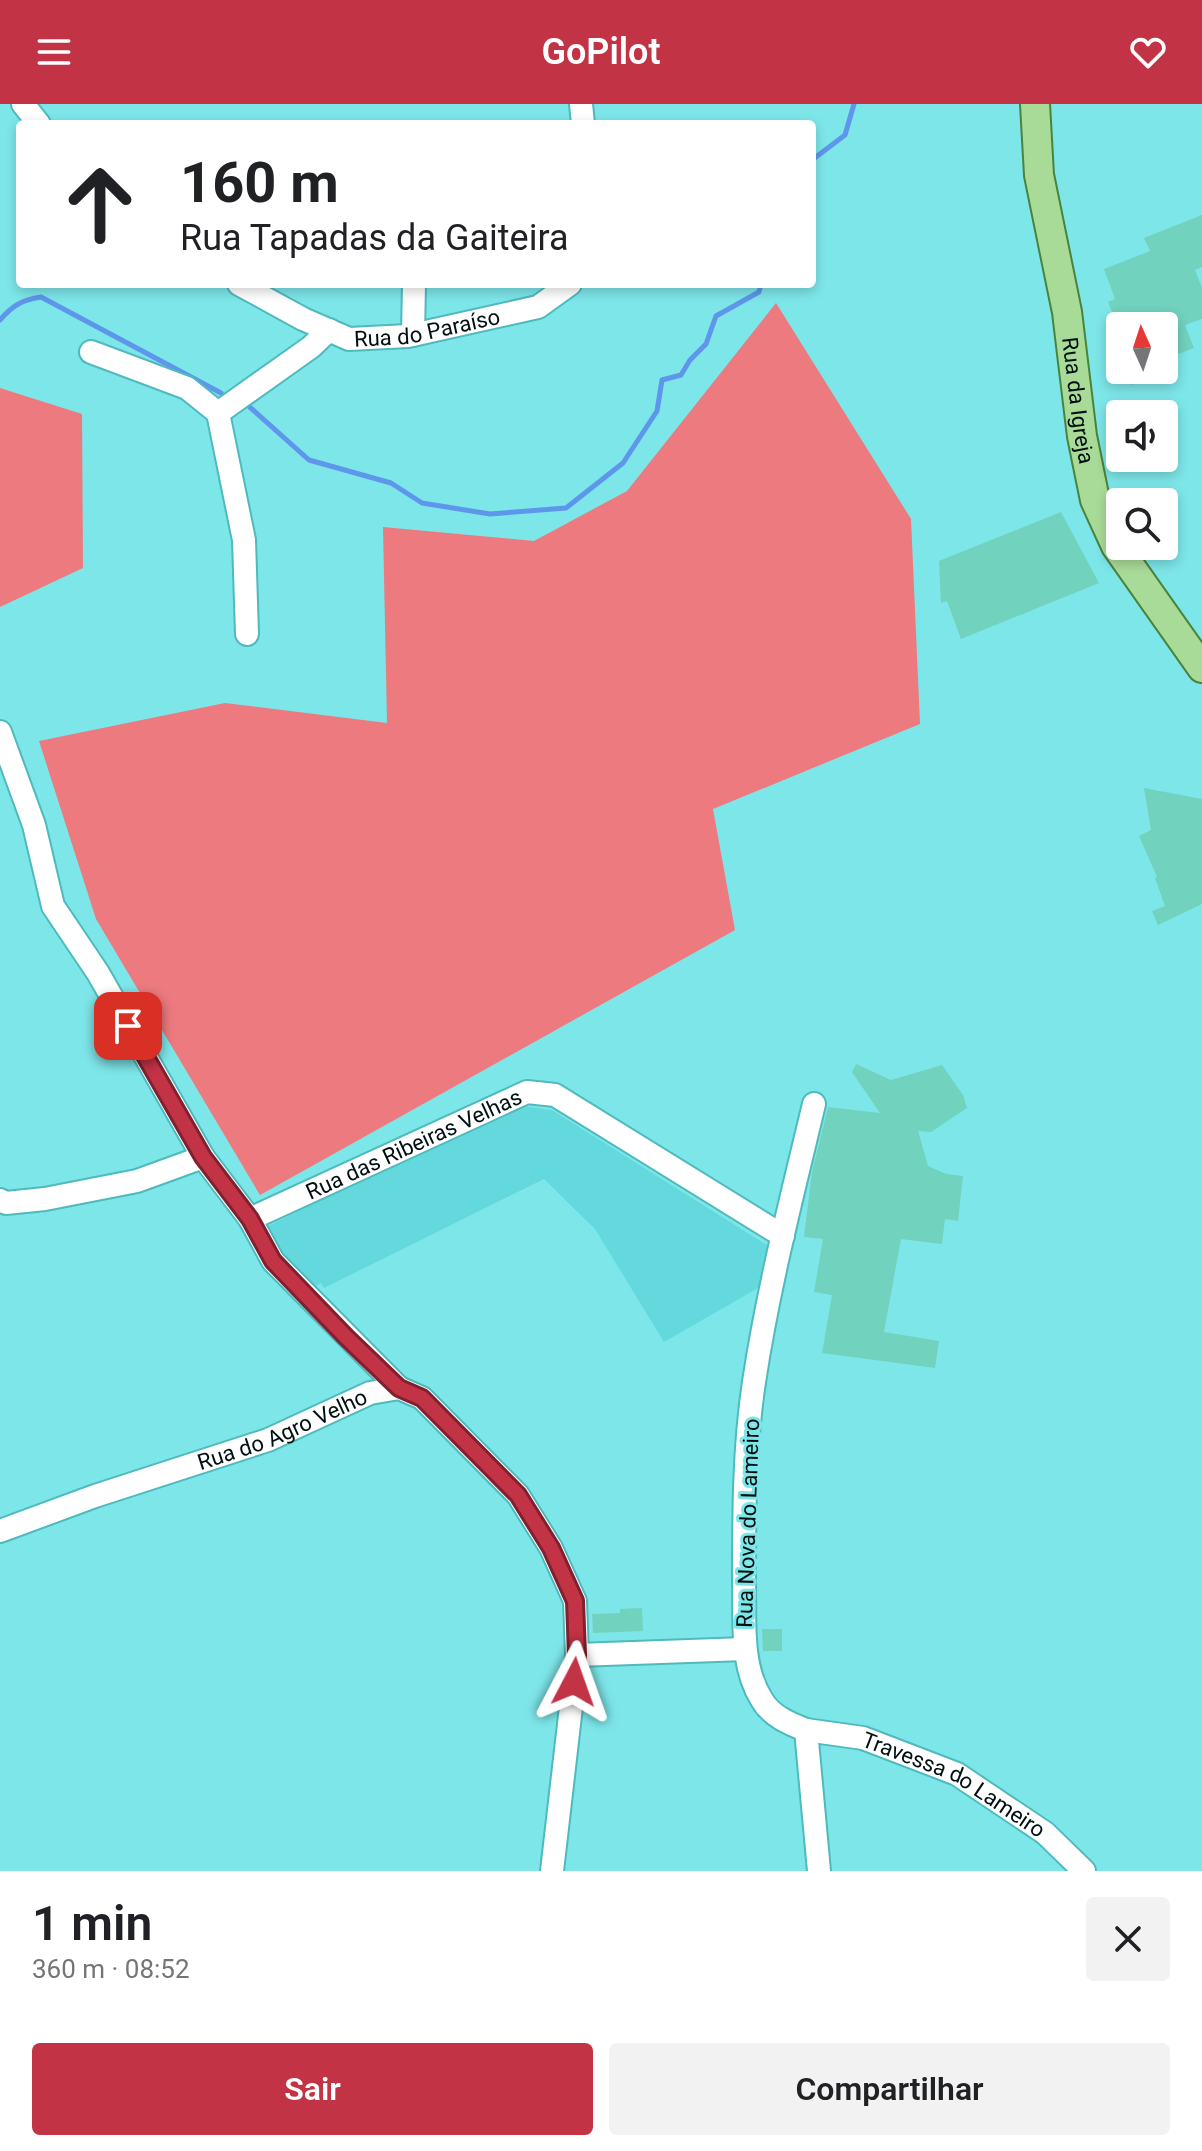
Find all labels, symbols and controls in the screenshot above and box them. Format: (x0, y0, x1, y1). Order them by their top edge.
icon: menu (32, 30, 76, 74)
icon: heart (1126, 30, 1170, 74)
text: GoPilot (541, 31, 661, 73)
text: 160 m (180, 150, 339, 216)
icon: ahead (48, 152, 152, 256)
text: Rua Tapadas da Gaiteira (180, 217, 568, 259)
street label: Rua do Paraíso (353, 303, 502, 351)
north arrow (1106, 312, 1178, 384)
map controls (1106, 312, 1178, 560)
street label: Rua da Igreja (1058, 336, 1100, 466)
button: sound (1106, 400, 1178, 472)
button: search (1106, 488, 1178, 560)
pin (94, 992, 162, 1060)
icon: arrive (106, 1004, 150, 1048)
street label: Rua das Ribeiras Velhas (302, 1084, 525, 1204)
street label: Rua do Agro Velho (194, 1384, 371, 1475)
street label: Rua Nova do Lameiro (732, 1418, 764, 1628)
position arrow (532, 1640, 616, 1724)
street label: Travessa do Lameiro (859, 1726, 1050, 1842)
text: 1 min (32, 1895, 152, 1952)
button: close (1086, 1897, 1170, 1981)
text: 360 m · 08:52 (32, 1954, 190, 1984)
button: Sair (32, 2043, 593, 2135)
button: Compartilhar (609, 2043, 1170, 2135)

